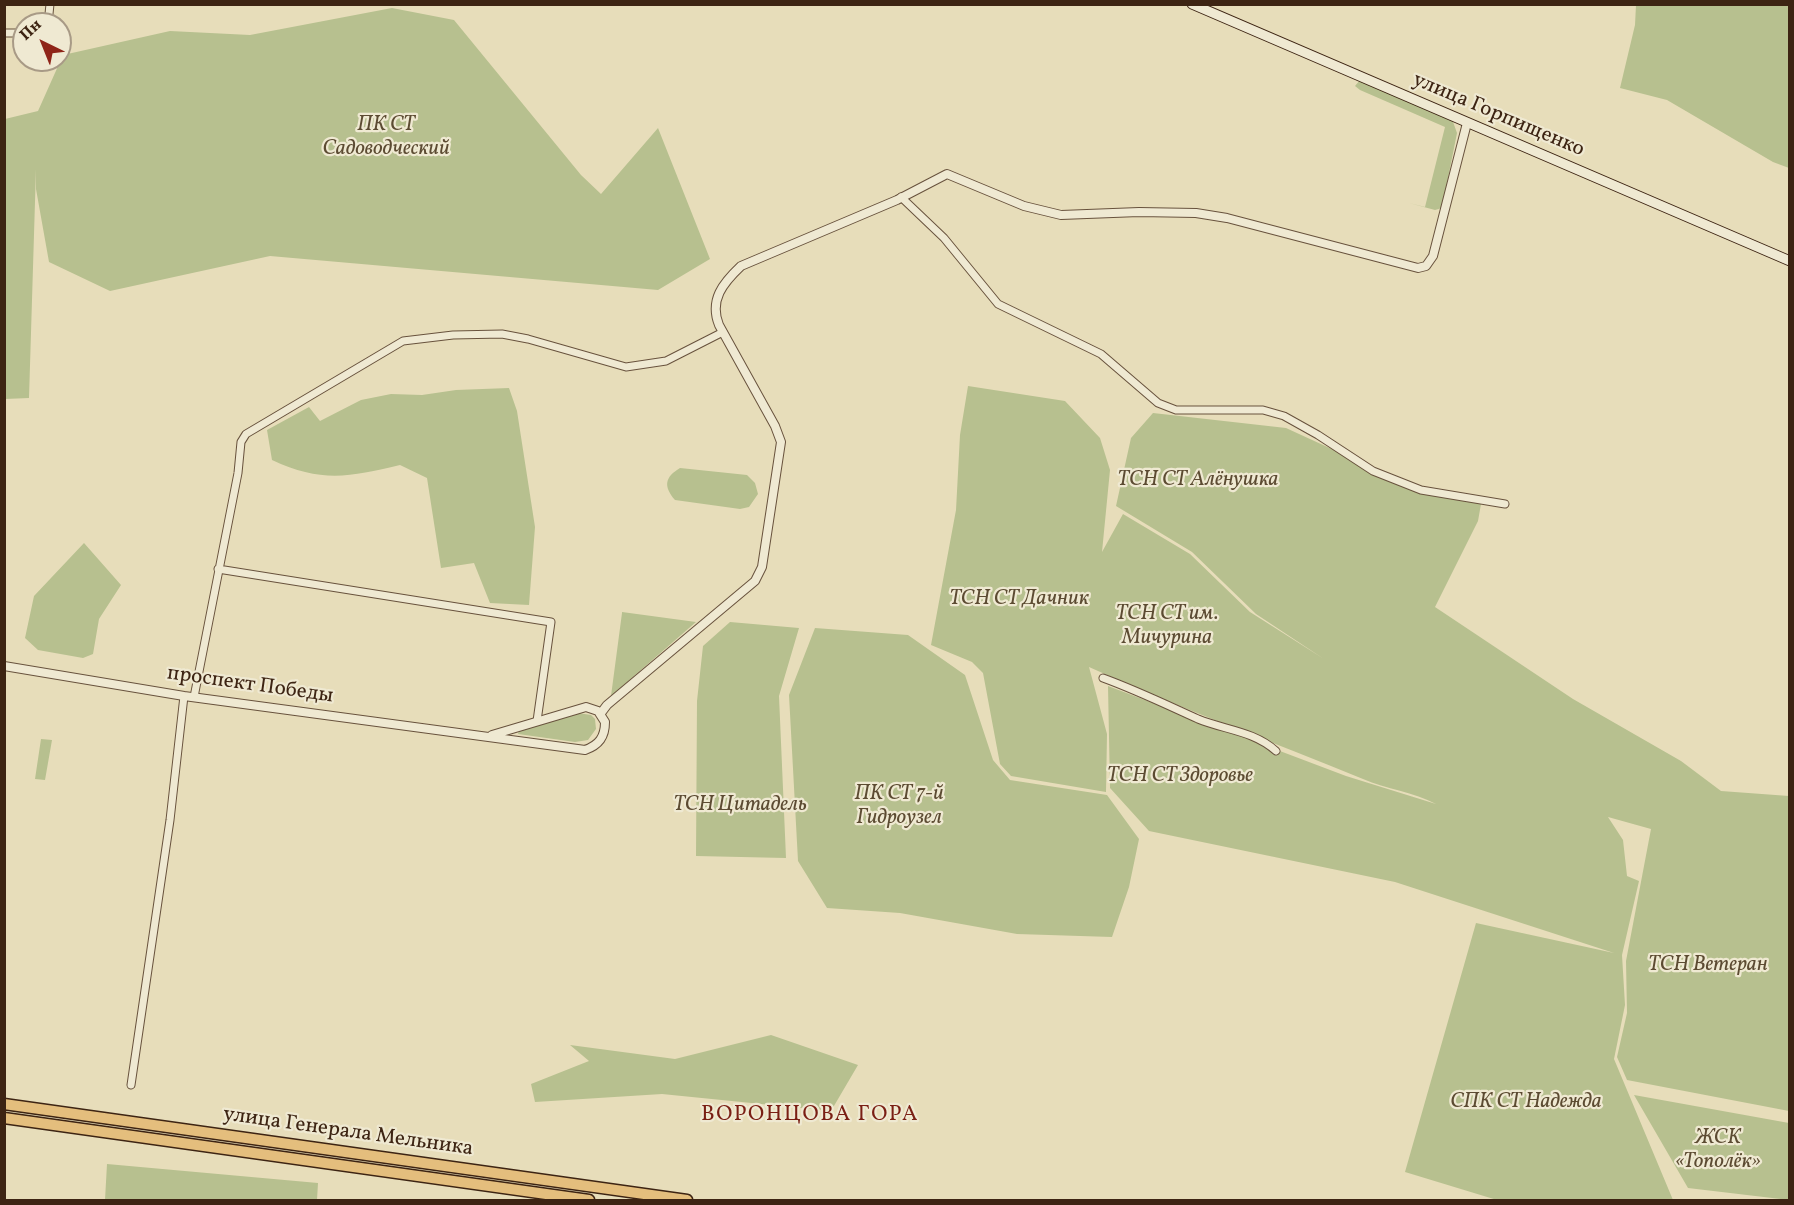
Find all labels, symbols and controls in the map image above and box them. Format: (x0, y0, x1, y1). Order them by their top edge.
north arrow (12, 12, 72, 72)
text: Пн (15, 15, 47, 46)
street label: улица Горпищенко (1408, 68, 1588, 164)
park label: ПК СТ Садоводческий (322, 113, 450, 163)
park label: ТСН СТ Алёнушка (1117, 468, 1279, 494)
park label: ТСН СТ Дачник (949, 587, 1089, 613)
park label: ТСН СТ им. Мичурина (1116, 602, 1218, 652)
street label: проспект Победы (165, 662, 335, 710)
park label: ТСН СТ Здоровье (1107, 764, 1253, 790)
park label: ПК СТ 7-й Гидроузел (854, 782, 944, 832)
park label: ТСН Цитадель (673, 793, 807, 819)
park label: ТСН Ветеран (1648, 953, 1768, 979)
park label: СПК СТ Надежда (1450, 1090, 1602, 1116)
street label: улица Генерала Мельника (221, 1103, 475, 1163)
district label: ВОРОНЦОВА ГОРА (701, 1103, 919, 1129)
park label: ЖСК «Тополёк» (1675, 1126, 1761, 1176)

